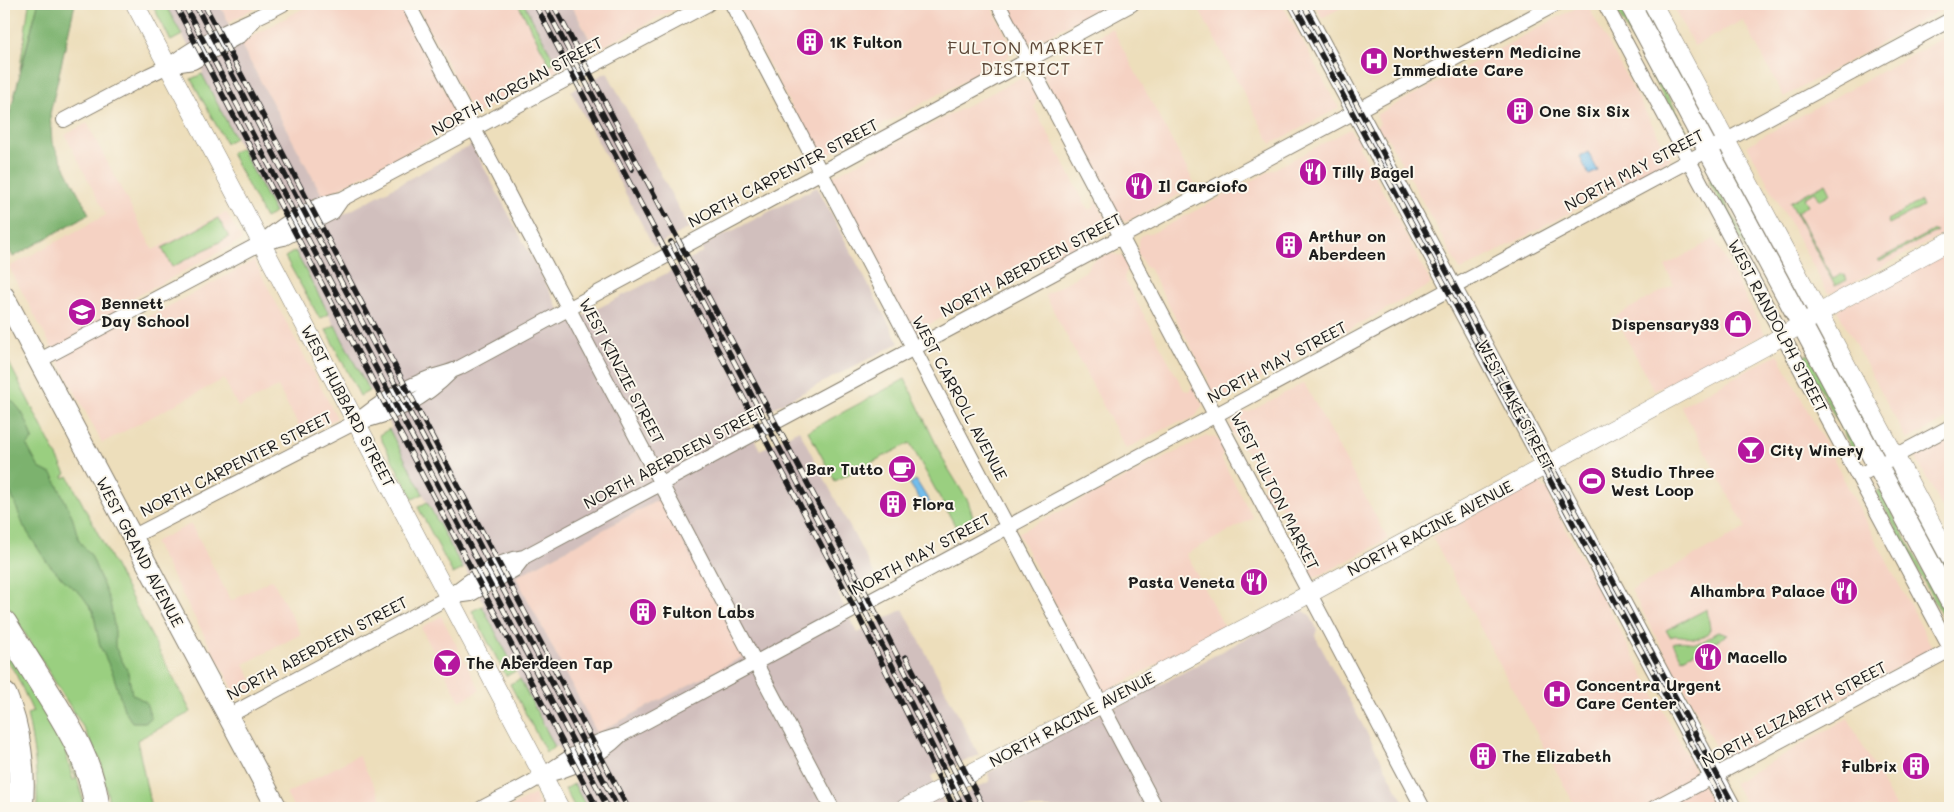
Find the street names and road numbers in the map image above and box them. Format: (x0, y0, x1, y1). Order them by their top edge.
street label: NORTH MORGAN STREET (427, 31, 606, 140)
street label: NORTH CARPENTER STREET (684, 113, 882, 232)
street label: NORTH MAY STREET (1560, 124, 1707, 215)
street label: NORTH ABERDEEN STREET (937, 208, 1125, 321)
street label: WEST RANDOLPH STREET (1724, 236, 1833, 416)
street label: WEST KINZIE STREET (575, 294, 670, 447)
street label: WEST CARROLL AVENUE (908, 312, 1013, 484)
street label: NORTH MAY STREET (1203, 316, 1350, 407)
street label: WEST HUBBARD STREET (297, 321, 400, 491)
street label: WEST LAKE STREET (1473, 336, 1560, 474)
street label: NORTH ABERDEEN STREET (580, 400, 768, 513)
street label: NORTH CARPENTER STREET (136, 406, 335, 521)
street label: WEST FULTON MARKET (1226, 408, 1324, 573)
street label: WEST GRAND AVENUE (92, 473, 189, 630)
street label: NORTH RACINE AVENUE (1343, 475, 1516, 580)
street label: NORTH MAY STREET (847, 508, 994, 599)
street label: NORTH ABERDEEN STREET (223, 591, 411, 704)
street label: NORTH ELIZABETH STREET (1698, 656, 1890, 771)
street label: NORTH RACINE AVENUE (985, 666, 1158, 771)

